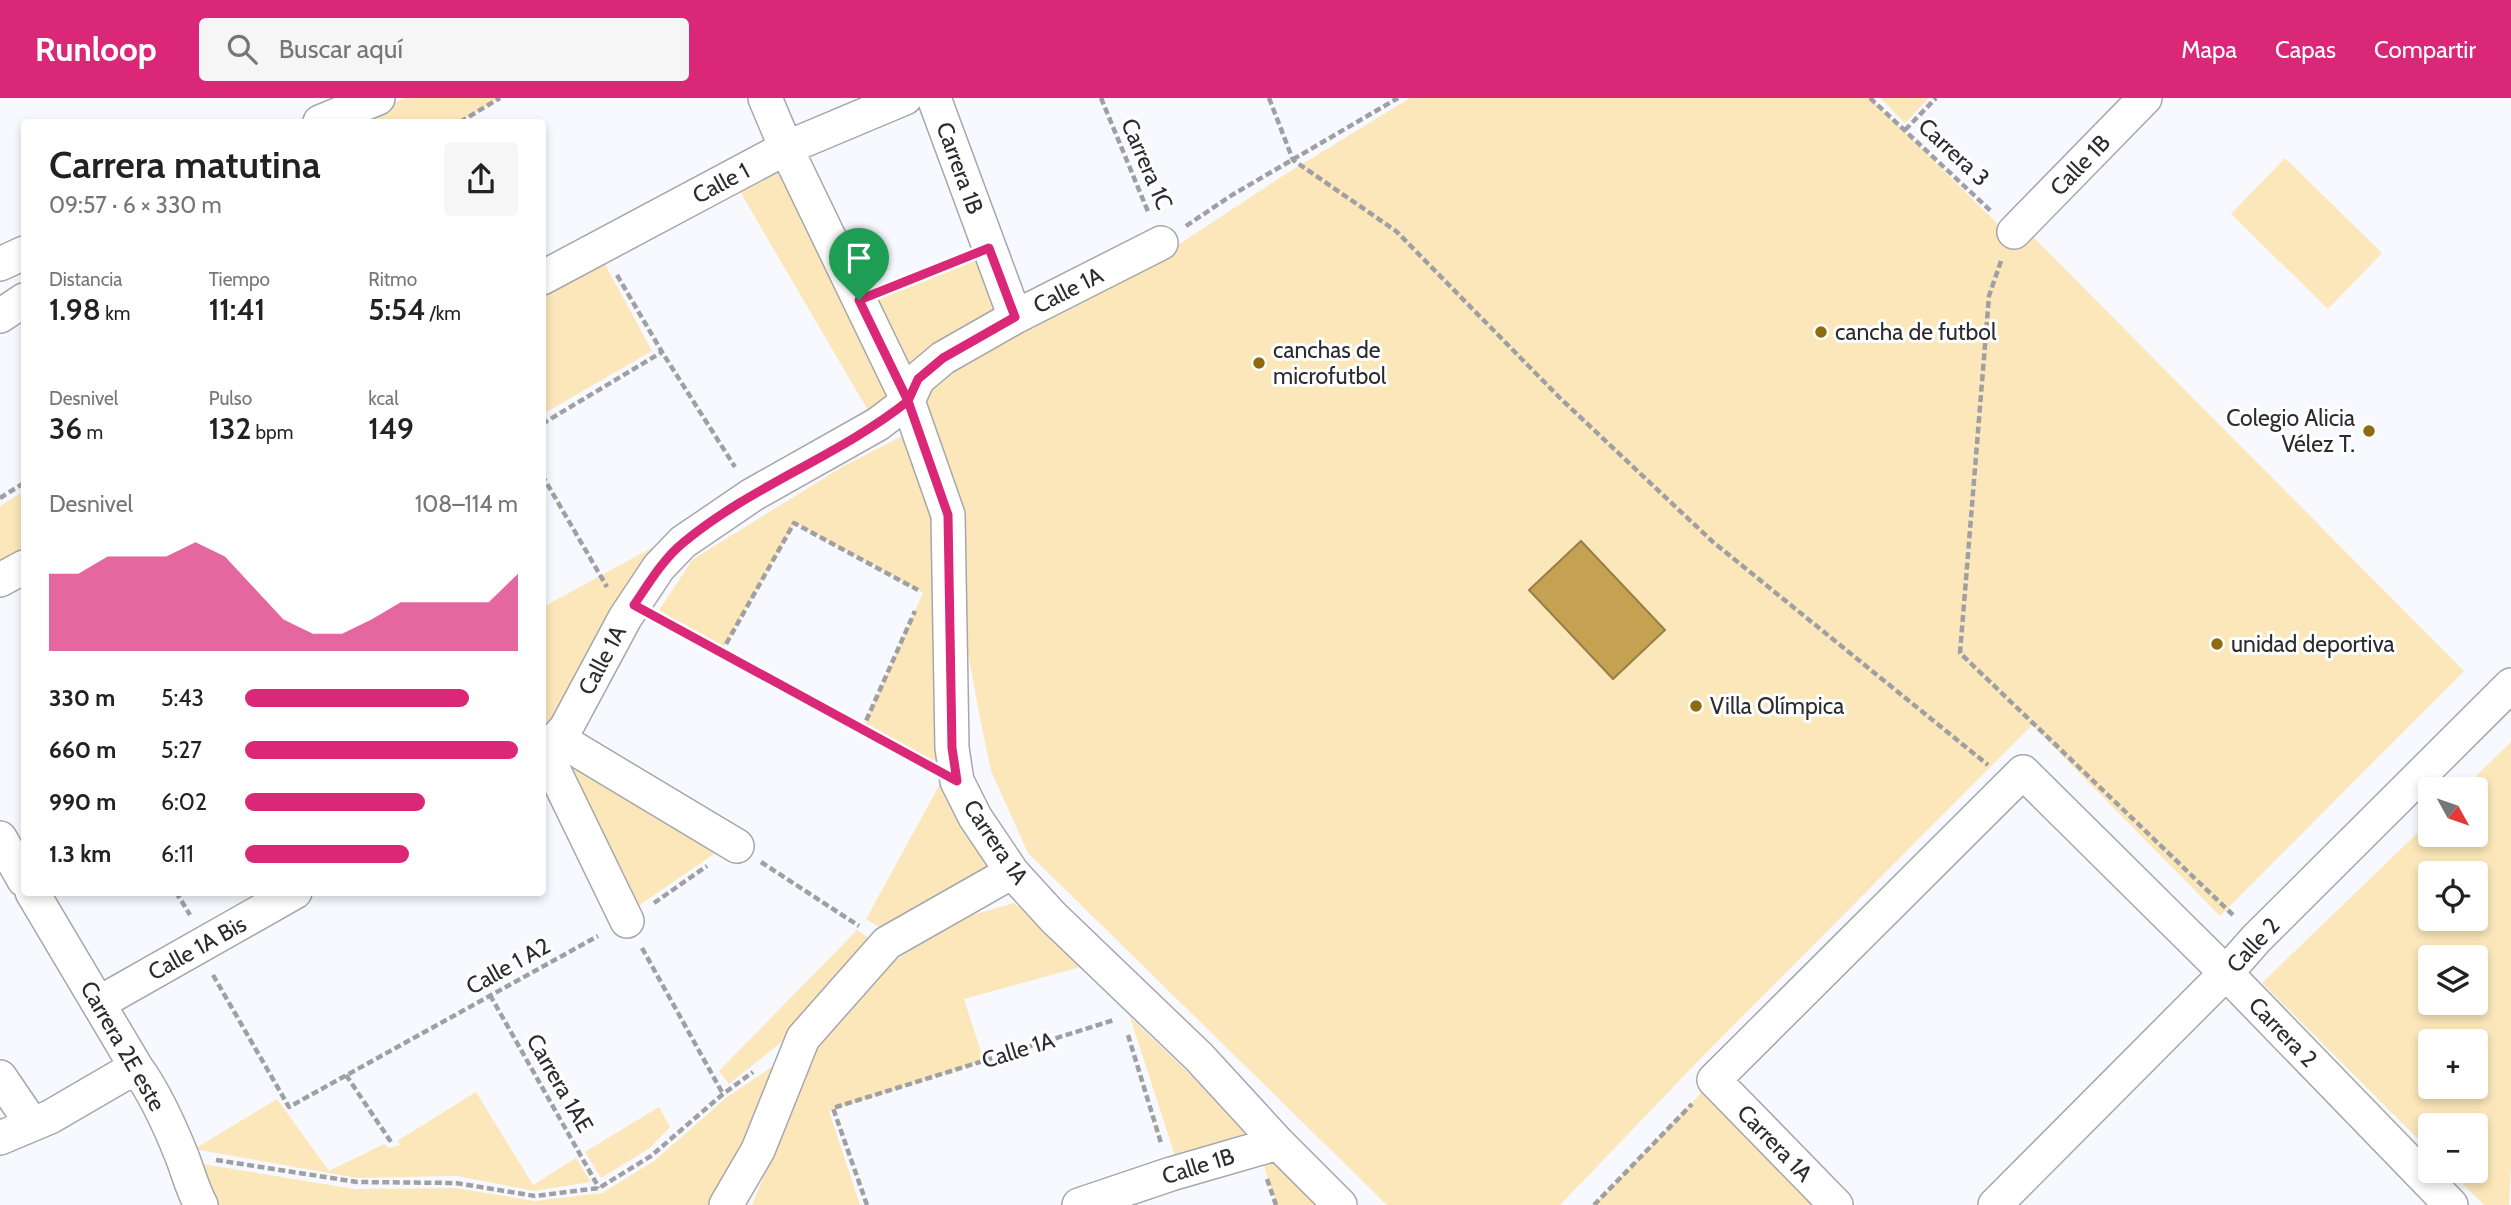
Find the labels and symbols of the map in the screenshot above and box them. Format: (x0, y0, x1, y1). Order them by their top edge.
street label: Carrera 3 (1913, 112, 1995, 192)
street label: Carrera 1C (1115, 114, 1179, 214)
street label: Carrera 1B (930, 118, 990, 218)
street label: Calle 1B (2044, 128, 2116, 201)
street label: Calle 1 (688, 156, 754, 210)
pin (829, 228, 889, 300)
street label: Calle 1A (1028, 261, 1108, 319)
place label: cancha de futbol (1835, 318, 1997, 346)
marker: cancha de futbol (1813, 324, 1829, 340)
place label: canchas de microfutbol (1273, 336, 1387, 390)
marker: canchas de microfutbol (1251, 355, 1267, 371)
place label: Colegio Alicia Vélez T. (2226, 404, 2355, 458)
marker: Colegio Alicia Vélez T. (2361, 423, 2377, 439)
street label: Calle 1A (572, 621, 632, 699)
place label: unidad deportiva (2231, 630, 2395, 658)
marker: unidad deportiva (2209, 636, 2225, 652)
place label: Villa Olímpica (1710, 692, 1844, 720)
marker: Villa Olímpica (1688, 698, 1704, 714)
north arrow (2418, 777, 2488, 847)
street label: Carrera 1A (957, 794, 1035, 890)
street label: Calle 1A Bis (143, 910, 251, 986)
street label: Calle 2 (2221, 912, 2285, 978)
street label: Calle 1 A2 (461, 932, 555, 1000)
street label: Carrera 2E este (75, 976, 172, 1116)
street label: Carrera 2 (2243, 991, 2323, 1073)
street label: Calle 1A (978, 1026, 1058, 1074)
street label: Carrera 1AE (521, 1029, 599, 1137)
street label: Carrera 1A (1732, 1099, 1818, 1187)
street label: Calle 1B (1158, 1142, 1238, 1190)

